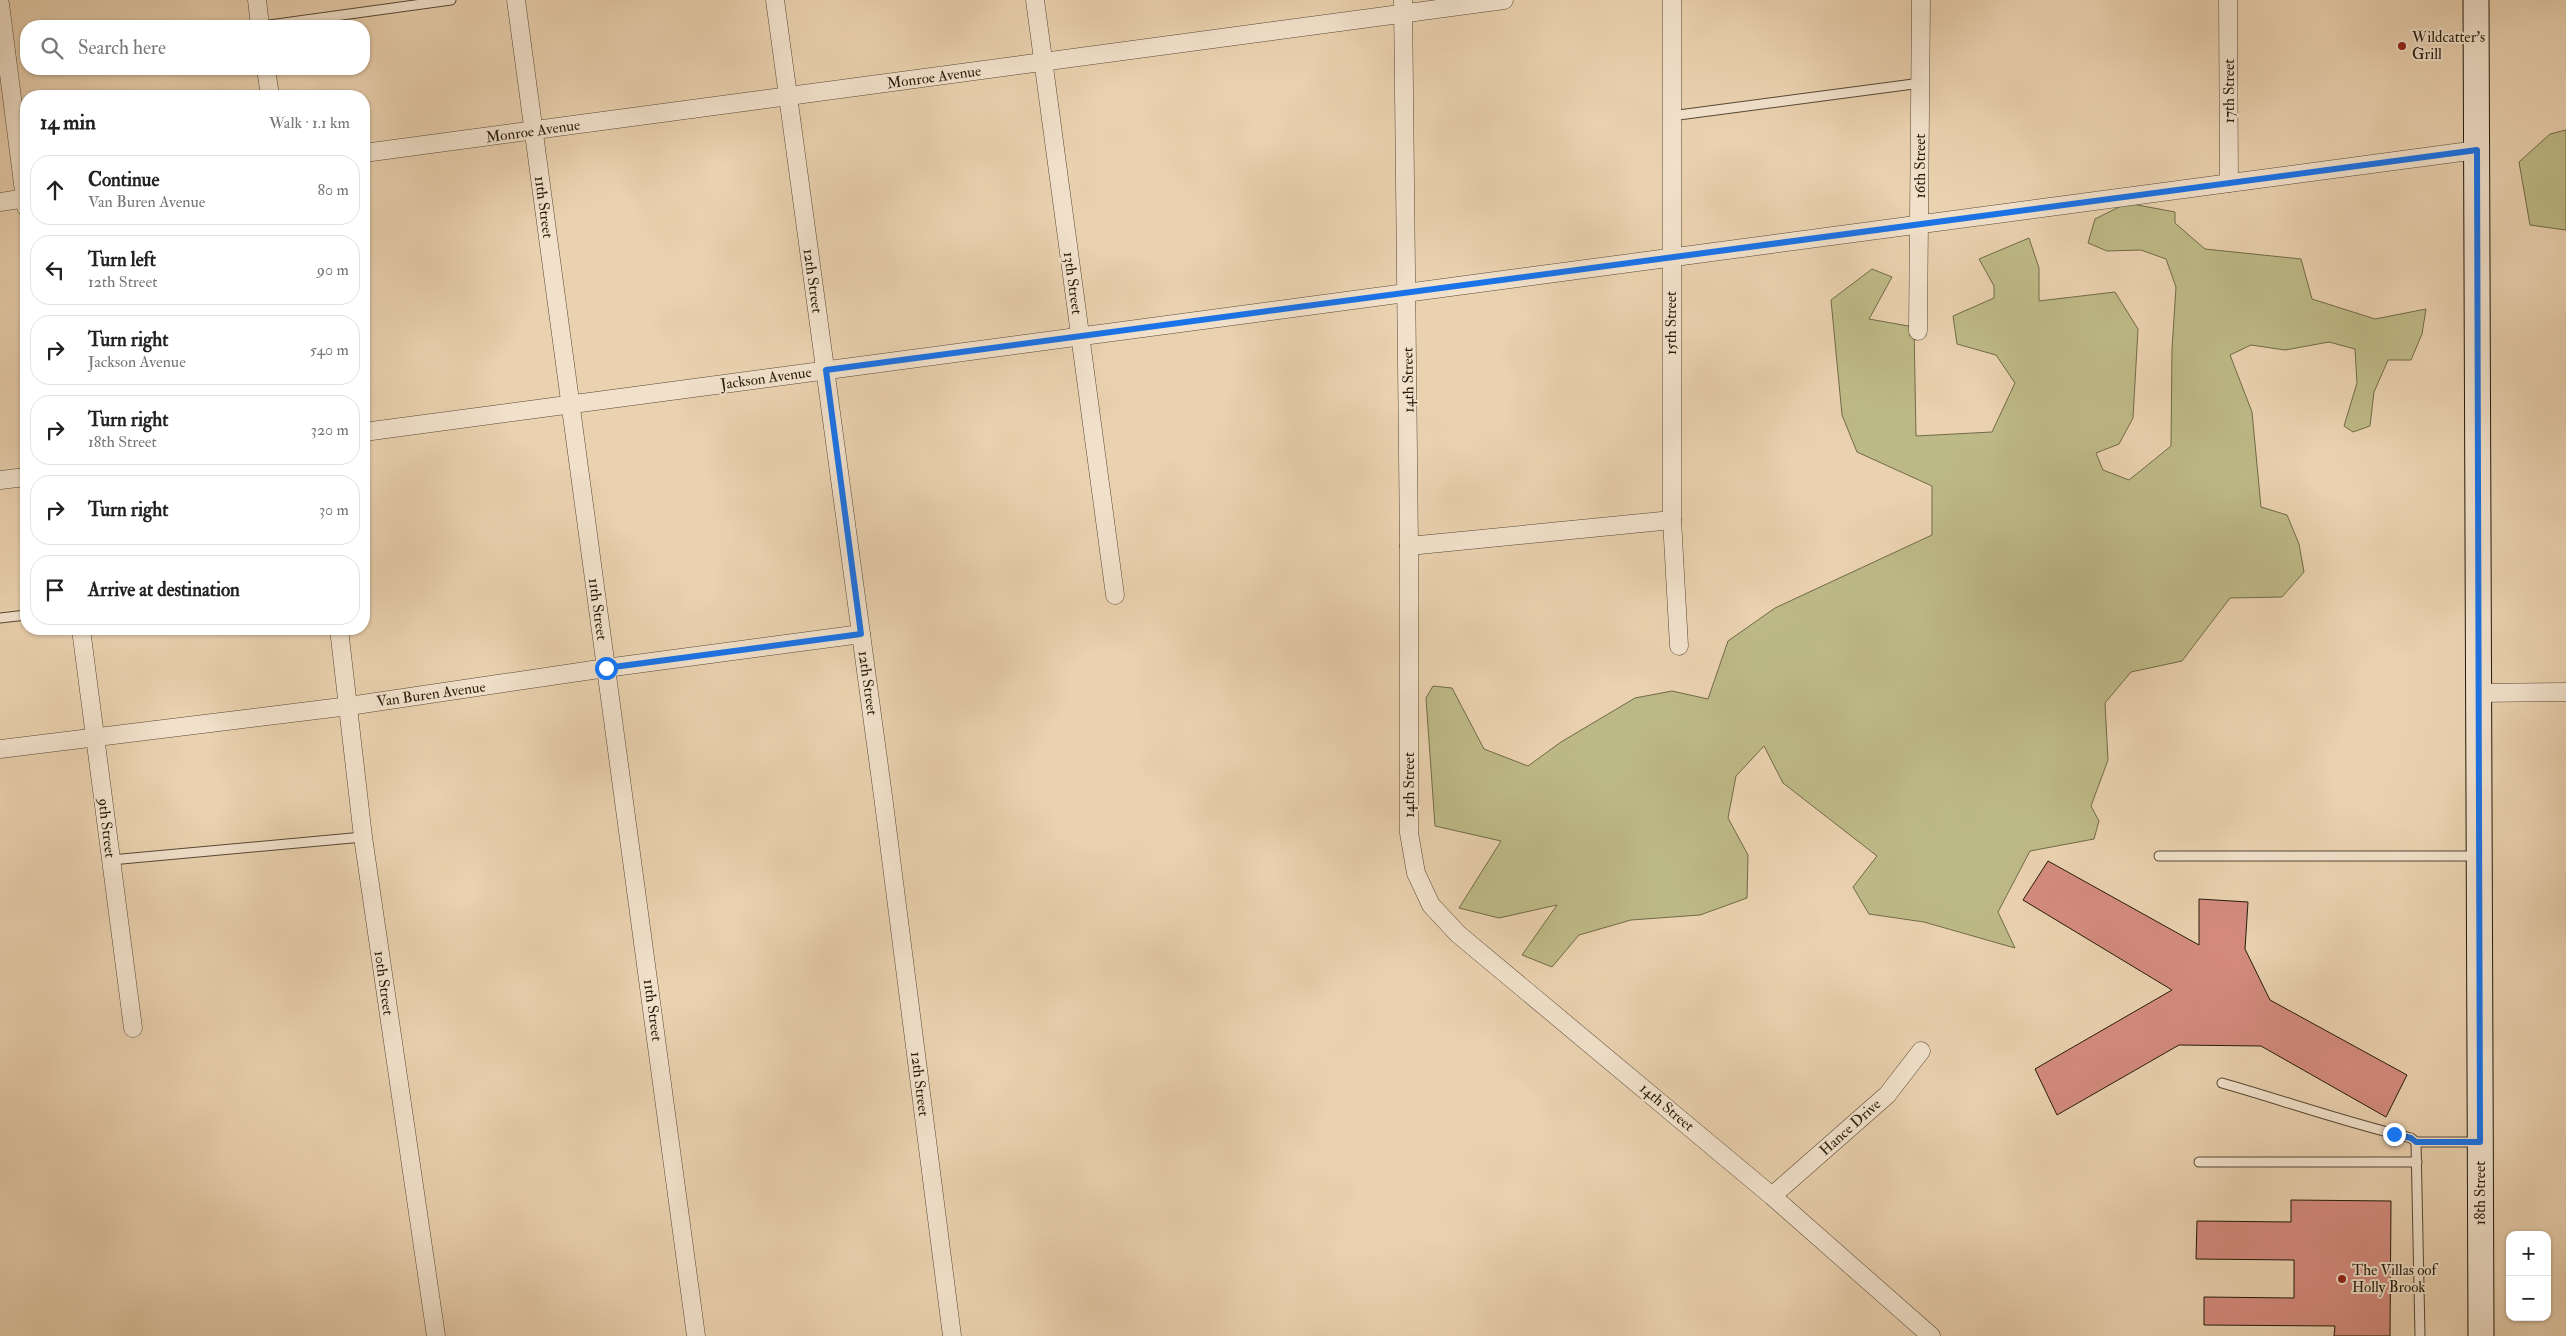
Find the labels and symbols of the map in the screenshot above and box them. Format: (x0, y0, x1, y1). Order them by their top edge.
place label: Wildcatter's Grill (2411, 28, 2485, 64)
marker: Wildcatter's Grill (2396, 40, 2408, 52)
street label: 17th Street (2220, 59, 2239, 123)
street label: Monroe Avenue (886, 61, 982, 93)
street label: Monroe Avenue (485, 115, 581, 147)
street label: 16th Street (1911, 133, 1930, 198)
street label: 11th Street (530, 175, 557, 240)
street label: 12th Street (799, 248, 826, 315)
street label: 13th Street (1059, 250, 1086, 316)
street label: 15th Street (1662, 291, 1681, 355)
street label: 14th Street (1398, 347, 1419, 413)
street label: Jackson Avenue (718, 363, 813, 395)
street label: 11th Street (584, 577, 611, 642)
street label: 12th Street (854, 650, 881, 717)
route start (595, 657, 618, 680)
street label: Van Buren Avenue (375, 677, 487, 712)
street label: 14th Street (1400, 752, 1419, 818)
street label: 9th Street (93, 796, 120, 859)
street label: 10th Street (370, 950, 397, 1017)
street label: 11th Street (639, 978, 666, 1043)
street label: 12th Street (906, 1051, 933, 1118)
street label: 14th Street (1635, 1079, 1698, 1136)
street label: Hance Drive (1816, 1095, 1885, 1160)
route end (2383, 1123, 2406, 1146)
street label: 18th Street (2471, 1161, 2490, 1225)
place label: The Villas oof Holly Brook (2352, 1261, 2439, 1297)
marker: The Villas oof Holly Brook (2336, 1273, 2348, 1285)

